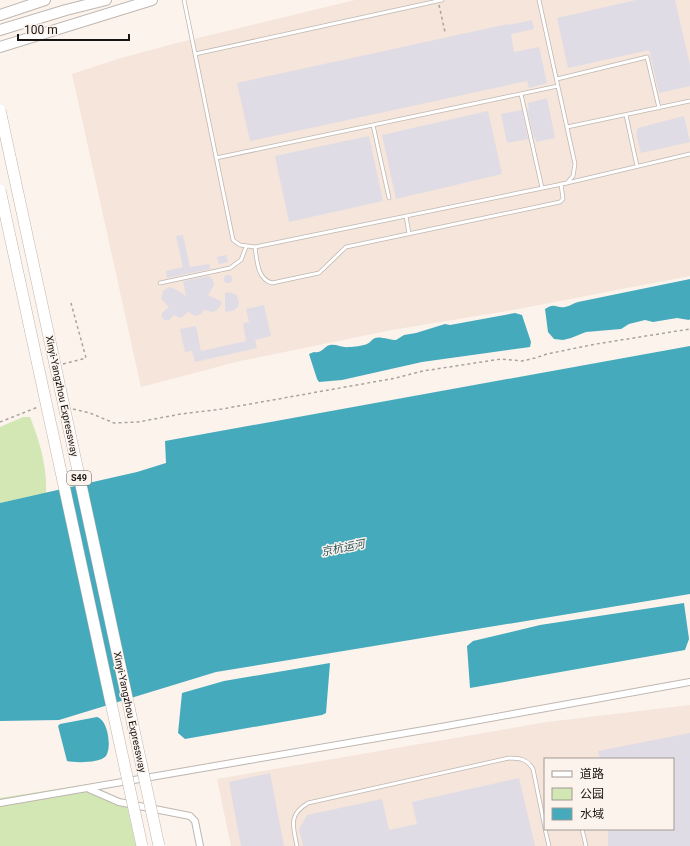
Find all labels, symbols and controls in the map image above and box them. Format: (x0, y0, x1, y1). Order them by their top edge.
scale bar (18, 16, 129, 42)
text: 100 m (24, 23, 58, 37)
street label: Xinyi-Yangzhou Expressway (44, 335, 80, 458)
road number: S49 (67, 471, 91, 485)
water label: 京杭运河 (320, 537, 368, 559)
street label: Xinyi-Yangzhou Expressway (112, 651, 148, 774)
legend (544, 758, 674, 830)
text: 道路 (580, 767, 604, 781)
text: 公园 (580, 787, 604, 801)
text: 水域 (580, 807, 604, 821)

